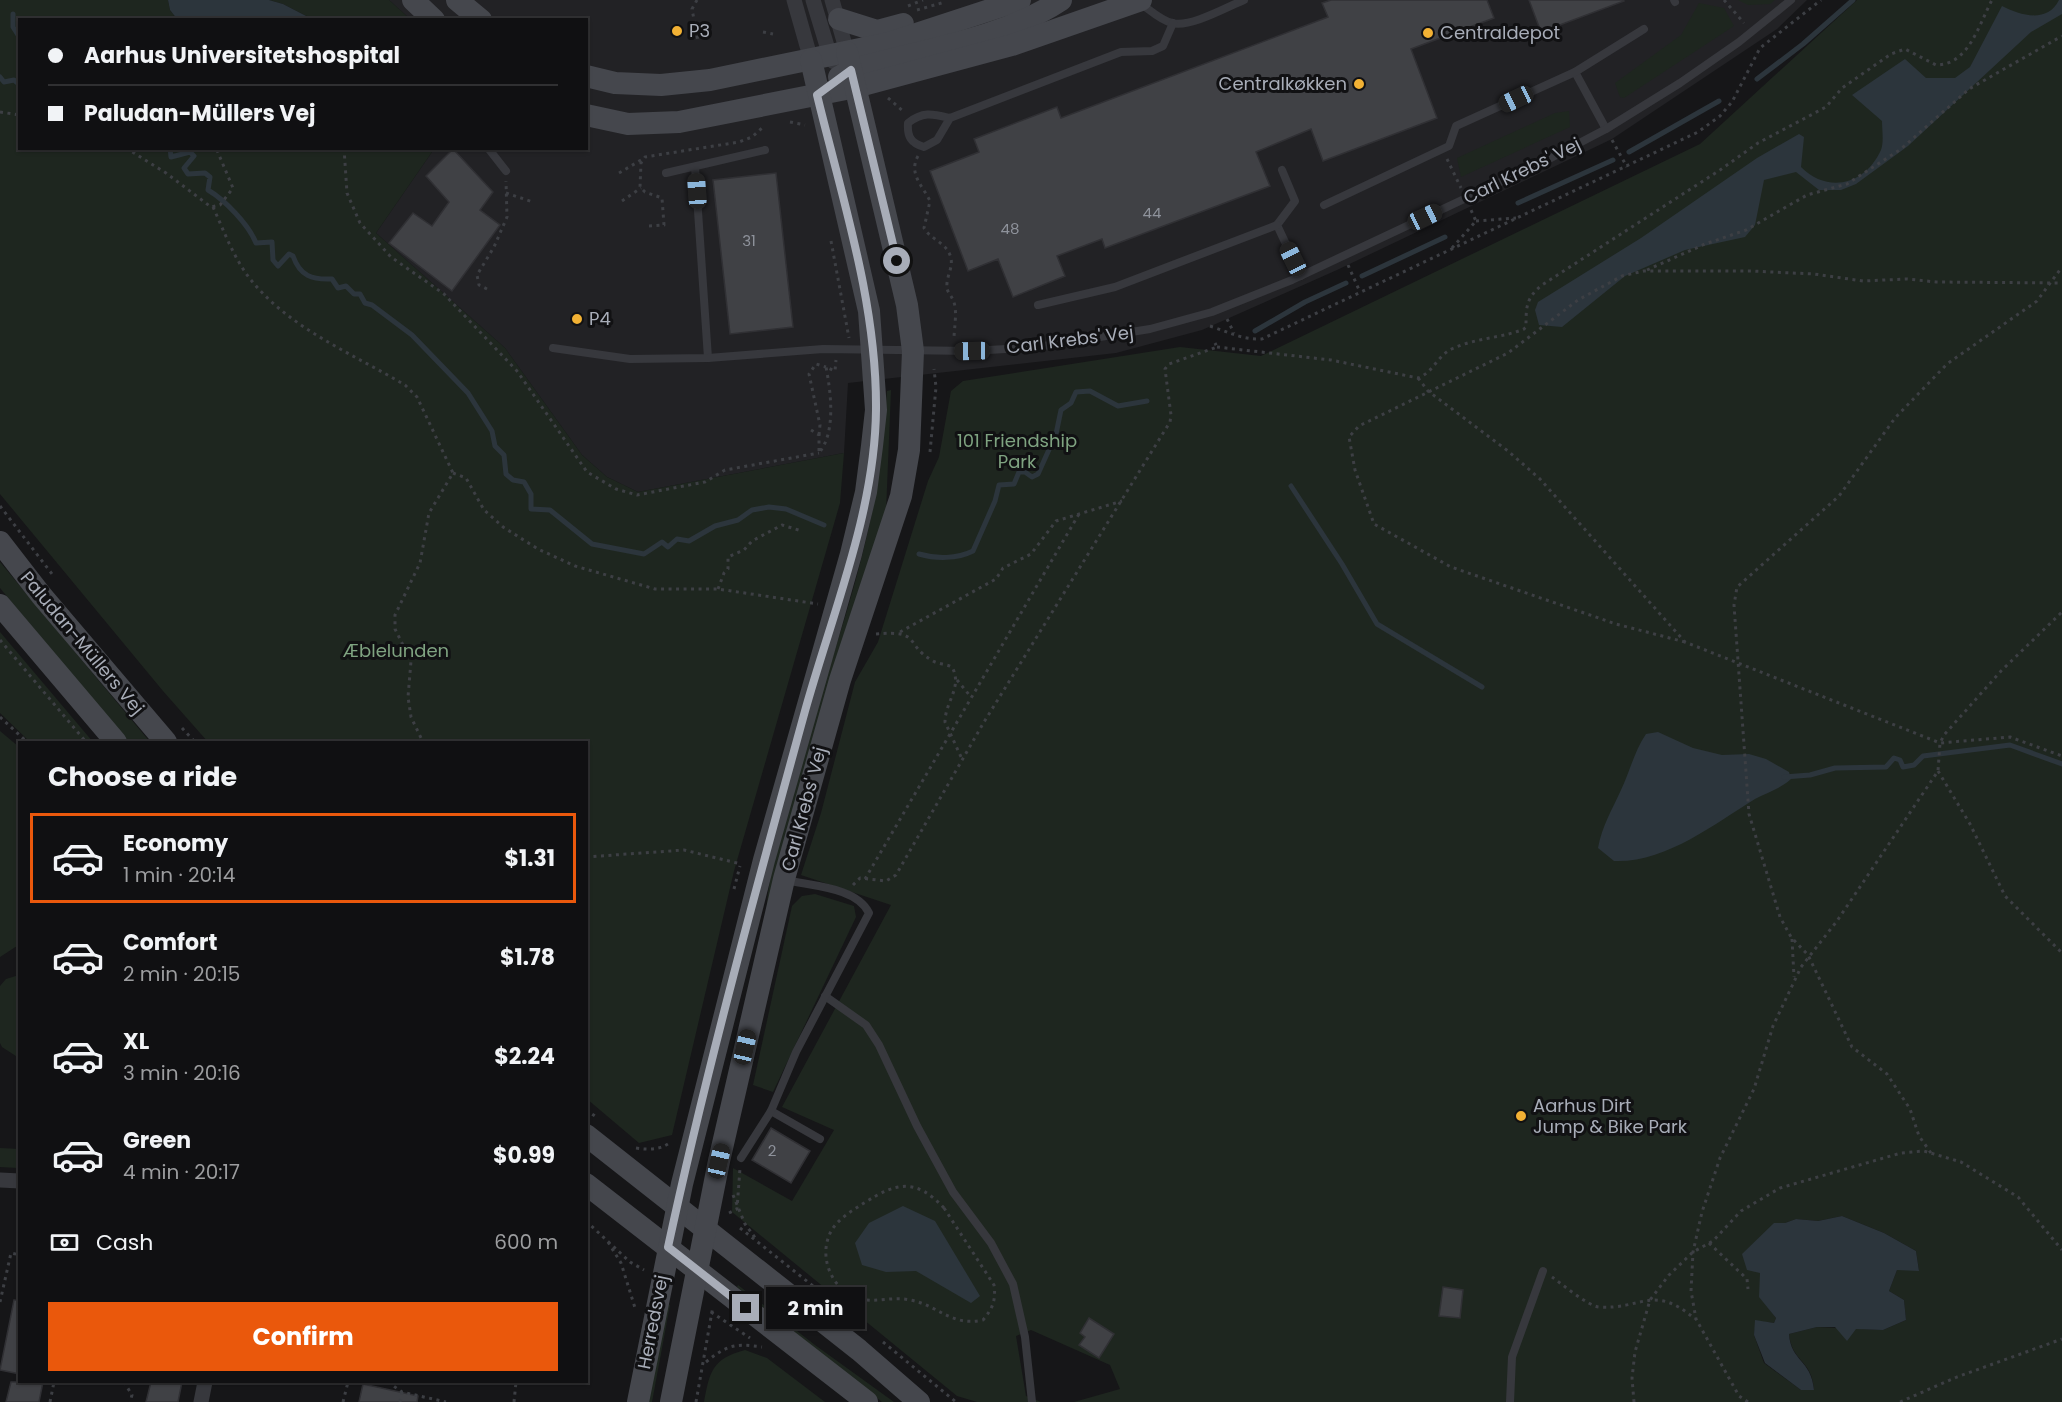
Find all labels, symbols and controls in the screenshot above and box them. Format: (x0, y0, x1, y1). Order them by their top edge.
place label: P3 (689, 18, 710, 43)
place label: Centraldepot (1440, 20, 1560, 45)
marker: P3 (670, 24, 684, 38)
marker: Centraldepot (1421, 26, 1435, 40)
text: Aarhus Universitetshospital (84, 40, 400, 71)
place label: Centralkøkken (1219, 71, 1347, 96)
marker: Centralkøkken (1352, 77, 1366, 91)
car (1496, 83, 1536, 115)
text: Paludan-Müllers Vej (84, 98, 315, 129)
street label: Carl Krebs' Vej (1459, 131, 1585, 210)
car (687, 172, 707, 210)
car (1405, 201, 1445, 233)
house number: 44 (1143, 202, 1161, 223)
house number: 48 (1001, 218, 1019, 239)
house number: 31 (742, 230, 756, 251)
car (1277, 239, 1309, 279)
route start (883, 247, 910, 274)
place label: P4 (589, 306, 611, 331)
marker: P4 (570, 312, 584, 326)
street label: Carl Krebs' Vej (1005, 319, 1135, 360)
car (954, 342, 990, 360)
park label: 101 Friendship Park (957, 428, 1077, 474)
street label: Paludan-Müllers Vej (15, 566, 150, 720)
park label: Æblelunden (343, 638, 449, 663)
street label: Carl Krebs' Vej (775, 744, 832, 874)
text: Choose a ride (48, 758, 237, 795)
text: Economy (123, 828, 228, 859)
icon: car (51, 831, 105, 885)
text: $1.31 (504, 843, 555, 874)
text: 1 min · 20:14 (123, 861, 235, 889)
text: Comfort (123, 927, 217, 958)
icon: car (51, 930, 105, 984)
text: $1.78 (500, 942, 555, 973)
text: 2 min · 20:15 (123, 960, 240, 988)
text: XL (123, 1026, 149, 1057)
car (732, 1027, 758, 1067)
icon: car (51, 1029, 105, 1083)
text: $2.24 (494, 1041, 555, 1072)
text: 3 min · 20:16 (123, 1059, 241, 1087)
place label: Aarhus Dirt Jump & Bike Park (1533, 1093, 1688, 1139)
marker: Aarhus Dirt Jump & Bike Park (1514, 1109, 1528, 1123)
text: Green (123, 1125, 191, 1156)
icon: car (51, 1128, 105, 1182)
text: $0.99 (493, 1140, 555, 1171)
house number: 2 (768, 1140, 776, 1161)
car (706, 1141, 732, 1181)
text: 4 min · 20:17 (123, 1158, 240, 1186)
icon: cash (48, 1226, 81, 1259)
text: Cash (96, 1227, 153, 1258)
text: 600 m (494, 1228, 558, 1256)
street label: Herredsvej (631, 1273, 674, 1371)
callout: 2 min (767, 1287, 866, 1329)
route end (732, 1294, 759, 1321)
text: 2 min (787, 1294, 844, 1322)
button: Confirm (48, 1302, 558, 1371)

